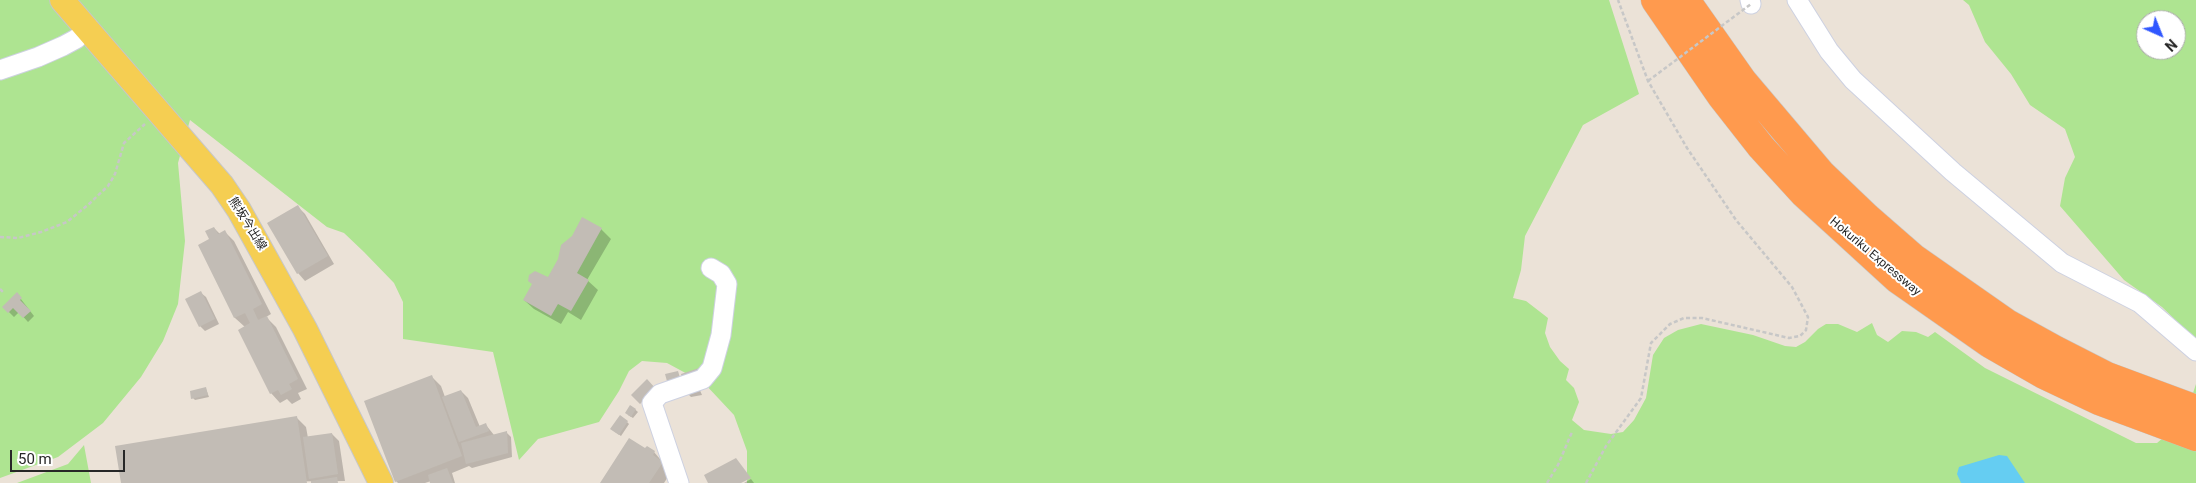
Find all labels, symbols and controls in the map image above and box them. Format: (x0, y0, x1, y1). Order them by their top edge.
north arrow (2136, 10, 2186, 60)
text: N (2162, 36, 2180, 54)
street label: 熊坂今出線 (225, 195, 269, 253)
street label: Hokuriku Expressway (1827, 215, 1923, 299)
scale bar (12, 440, 128, 472)
text: 50 m (18, 450, 52, 468)

